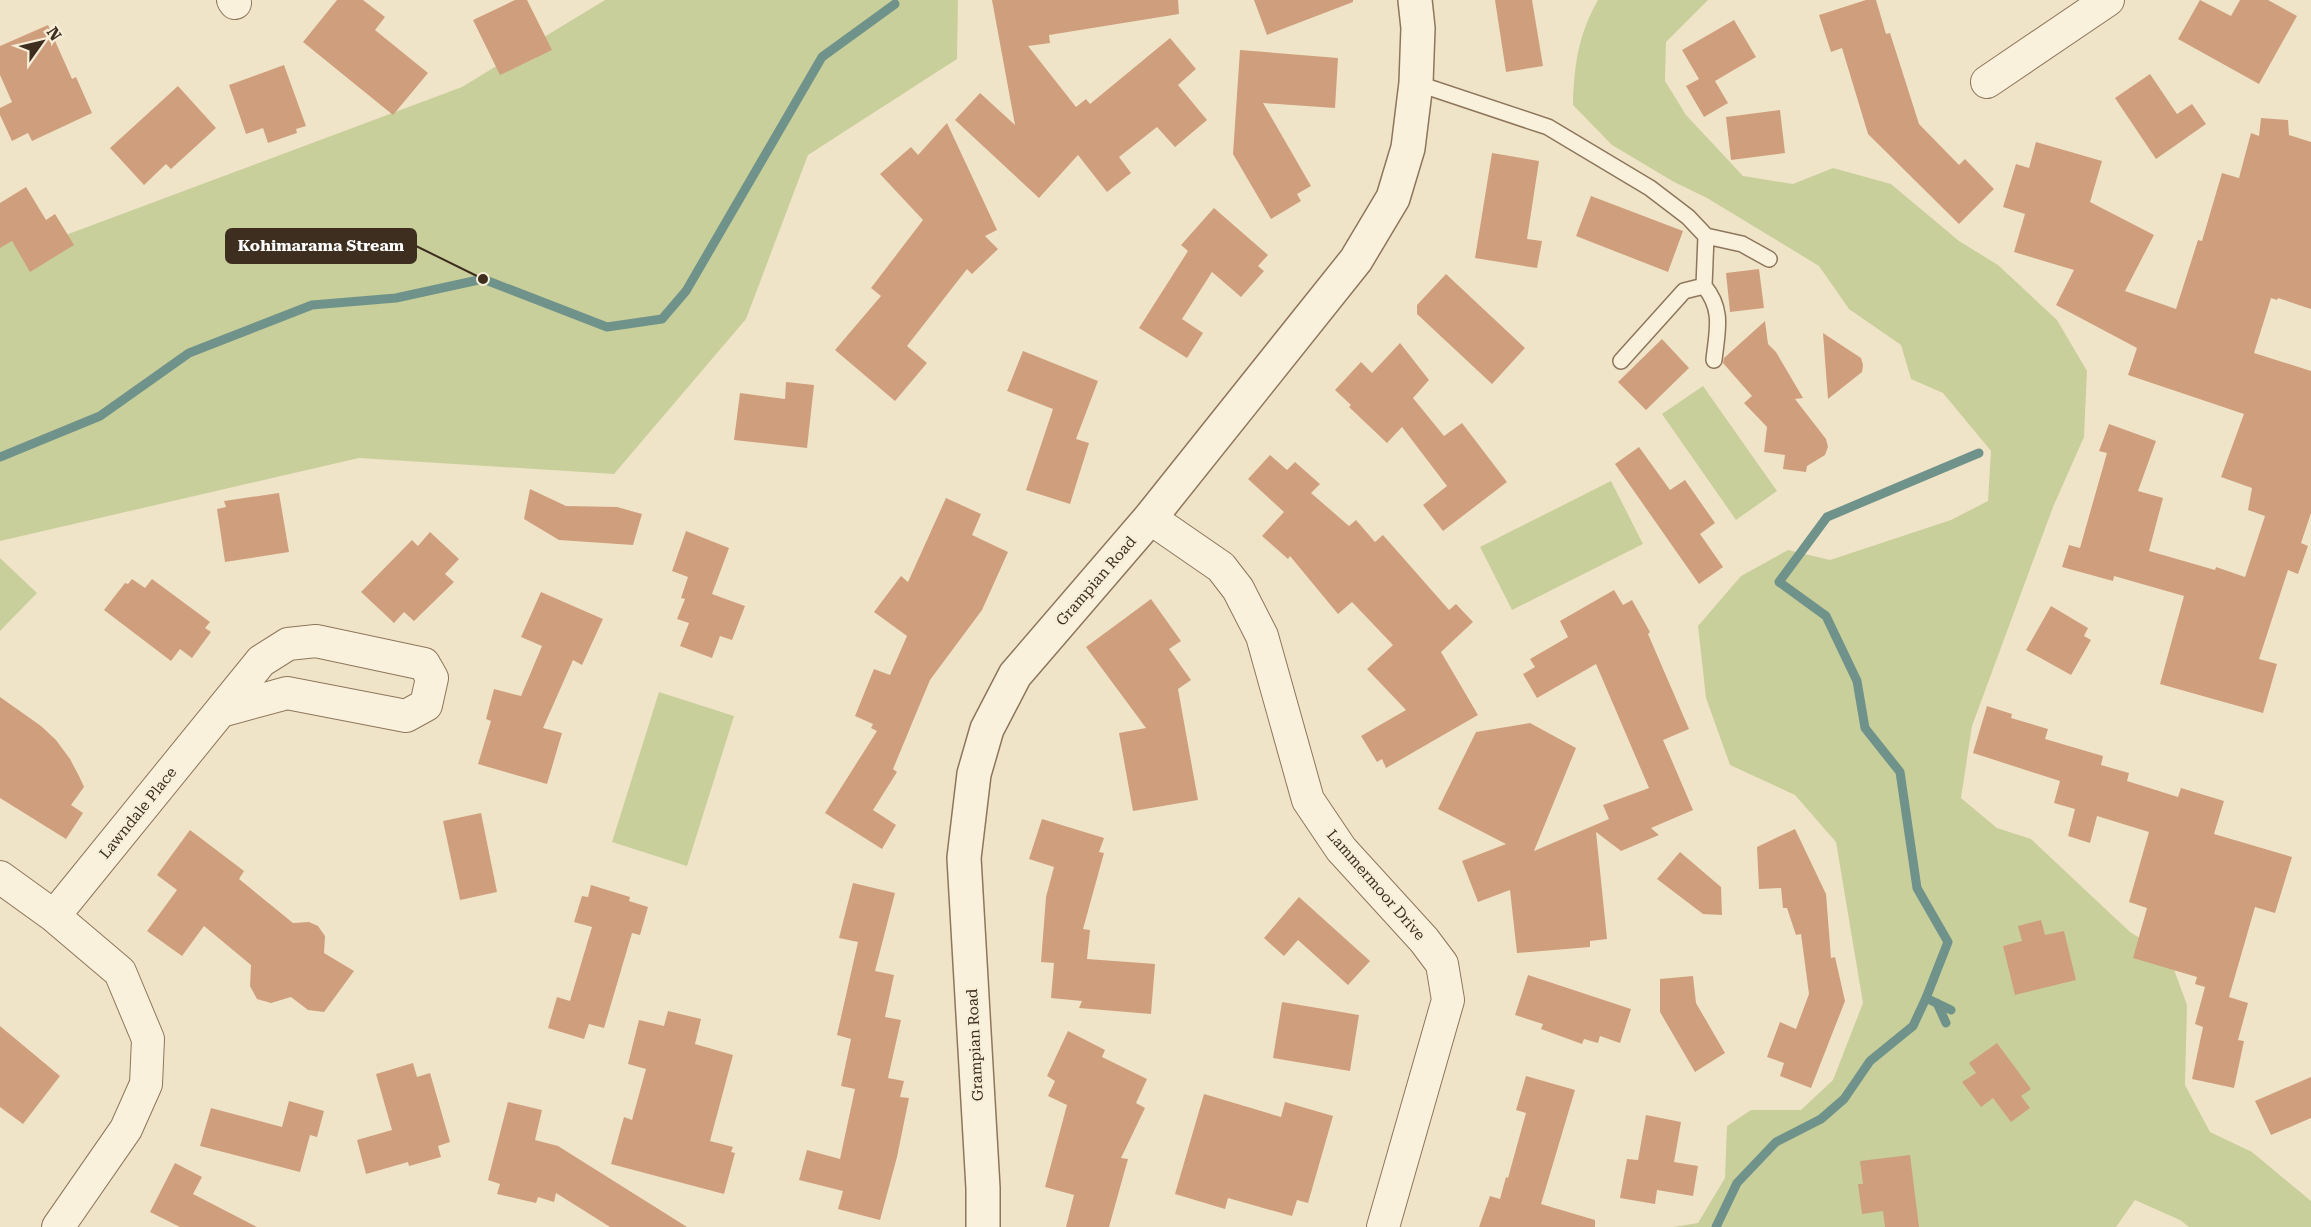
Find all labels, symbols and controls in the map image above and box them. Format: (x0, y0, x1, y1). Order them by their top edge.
north arrow (12, 12, 72, 72)
text: N (43, 23, 65, 44)
callout: Kohimarama Stream (226, 229, 416, 263)
text: Kohimarama Stream (238, 236, 405, 255)
street label: Grampian Road (1052, 532, 1140, 629)
street label: Lawndale Place (96, 764, 180, 862)
street label: Lammermoor Drive (1323, 826, 1429, 944)
street label: Grampian Road (963, 988, 987, 1102)

